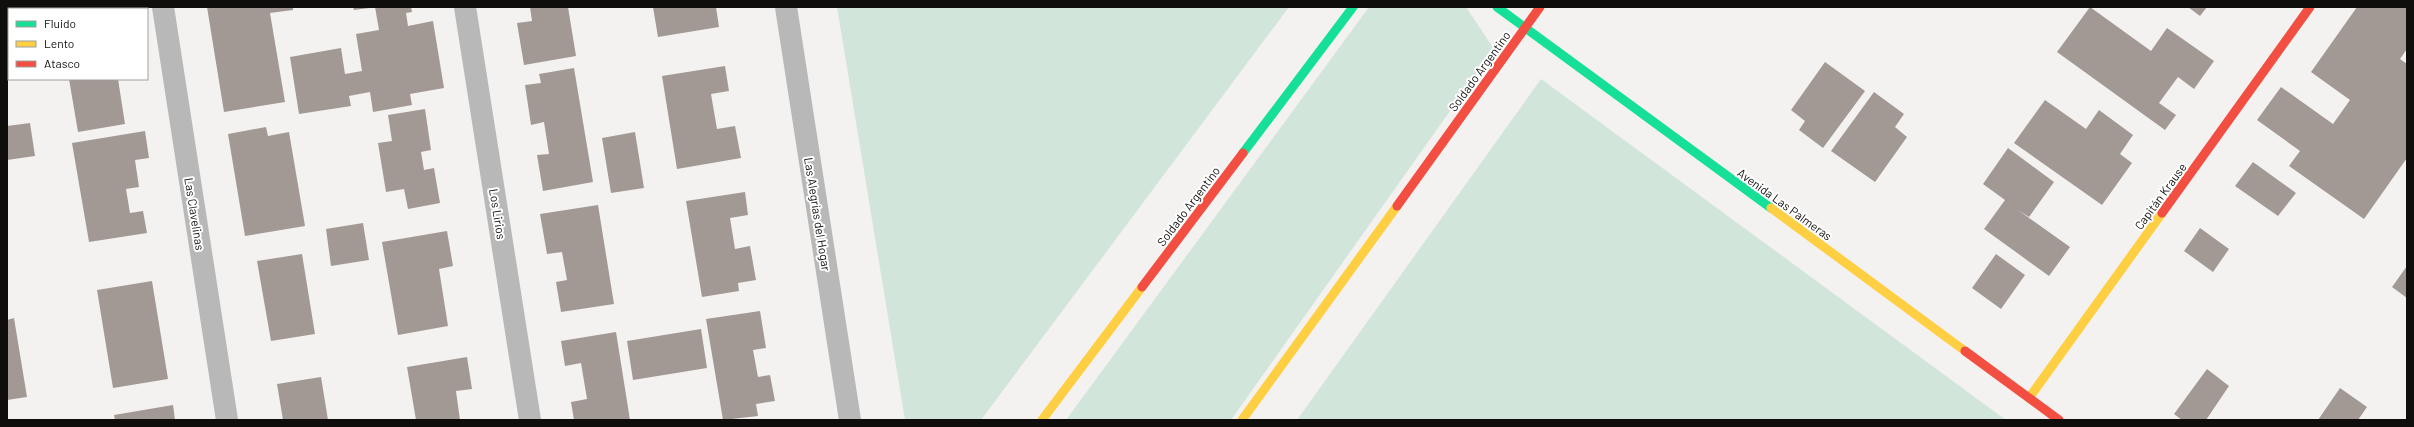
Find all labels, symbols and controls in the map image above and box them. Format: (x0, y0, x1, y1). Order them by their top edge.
legend (8, 8, 148, 80)
text: Fluido (44, 16, 76, 30)
street label: Soldado Argentino (1445, 28, 1513, 114)
text: Lento (44, 36, 74, 50)
text: Atasco (44, 56, 80, 70)
street label: Las Alegrías del Hogar (802, 156, 834, 272)
street label: Capitán Krause (2131, 160, 2189, 232)
street label: Soldado Argentino (1154, 164, 1222, 248)
street label: Avenida Las Palmeras (1735, 165, 1835, 243)
street label: Las Clavelinas (182, 177, 208, 252)
street label: Los Lirios (487, 188, 509, 241)

